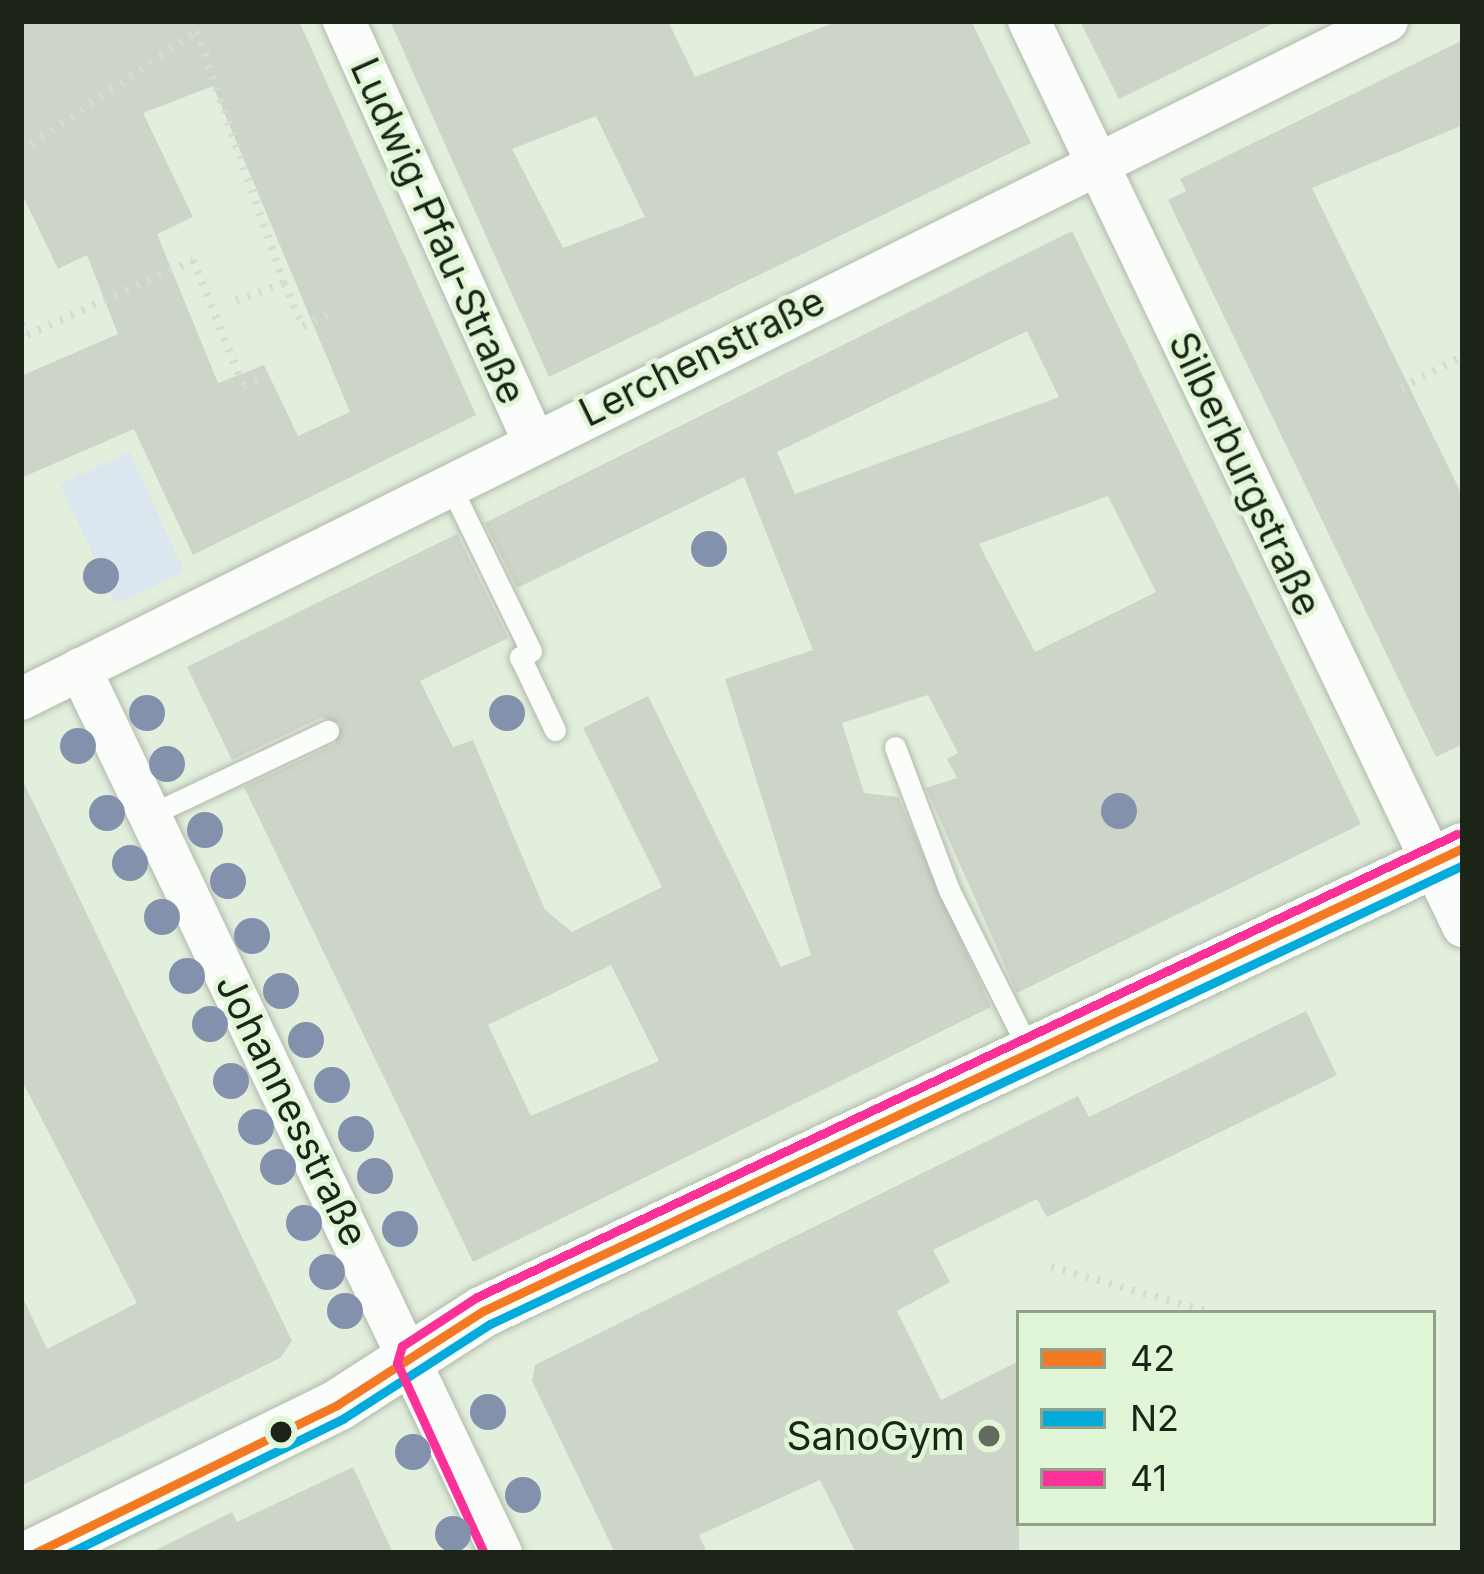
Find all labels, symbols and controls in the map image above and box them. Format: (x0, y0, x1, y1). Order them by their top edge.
street label: Ludwig-Pfau-Straße (341, 51, 535, 411)
street label: Lerchenstraße (572, 278, 832, 436)
street label: Silberburgstraße (1159, 325, 1331, 623)
street label: Johannesstraße (206, 966, 378, 1254)
legend (1016, 1310, 1436, 1526)
text: 42 (1130, 1336, 1175, 1380)
text: N2 (1130, 1396, 1179, 1440)
place label: SanoGym (786, 1413, 965, 1459)
unlabelled marker (270, 1421, 292, 1443)
marker: SanoGym (976, 1423, 1002, 1449)
text: 41 (1130, 1456, 1167, 1500)

